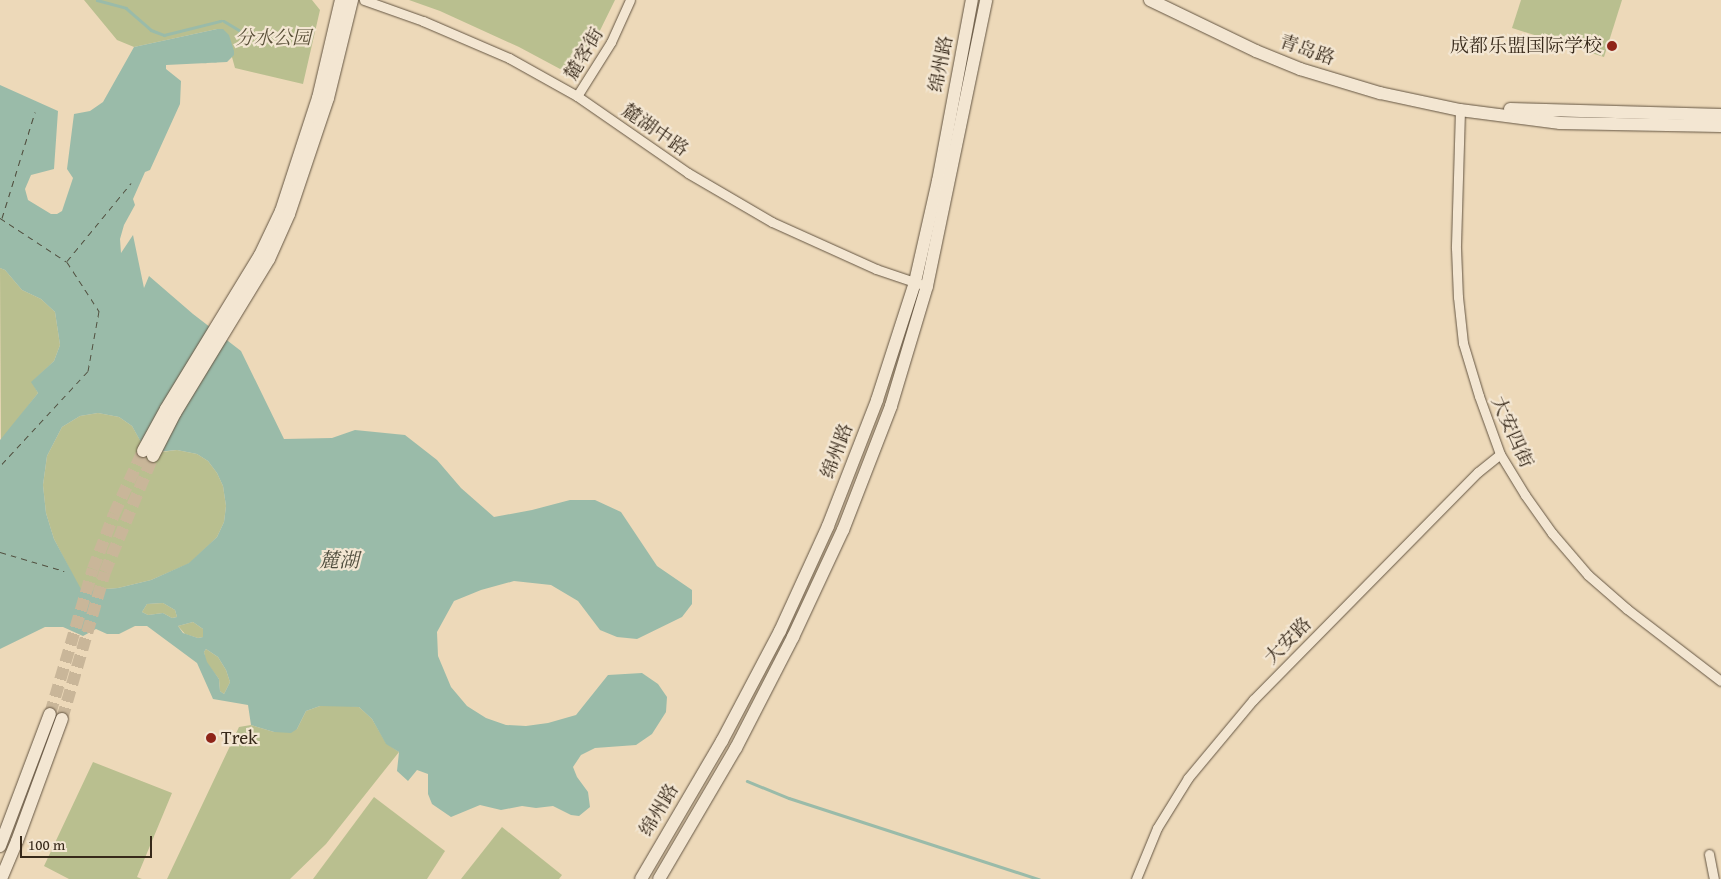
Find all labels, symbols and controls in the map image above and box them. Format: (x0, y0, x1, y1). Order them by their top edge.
street label: 麓客街 (560, 24, 608, 84)
park label: 分水公园 (235, 27, 311, 49)
street label: 青岛路 (1276, 30, 1338, 70)
street label: 绵州路 (924, 34, 958, 94)
place label: 成都乐盟国际学校 (1450, 35, 1602, 57)
marker: 成都乐盟国际学校 (1606, 40, 1618, 52)
street label: 麓湖中路 (617, 99, 693, 161)
street label: 大安四街 (1486, 393, 1538, 471)
street label: 绵州路 (816, 420, 858, 482)
water label: 麓湖 (319, 547, 359, 571)
street label: 大安路 (1260, 613, 1316, 669)
place label: Trek (221, 727, 258, 749)
marker: Trek (205, 732, 217, 744)
street label: 绵州路 (635, 780, 683, 840)
scale bar (22, 826, 155, 858)
text: 100 m (28, 834, 65, 855)

